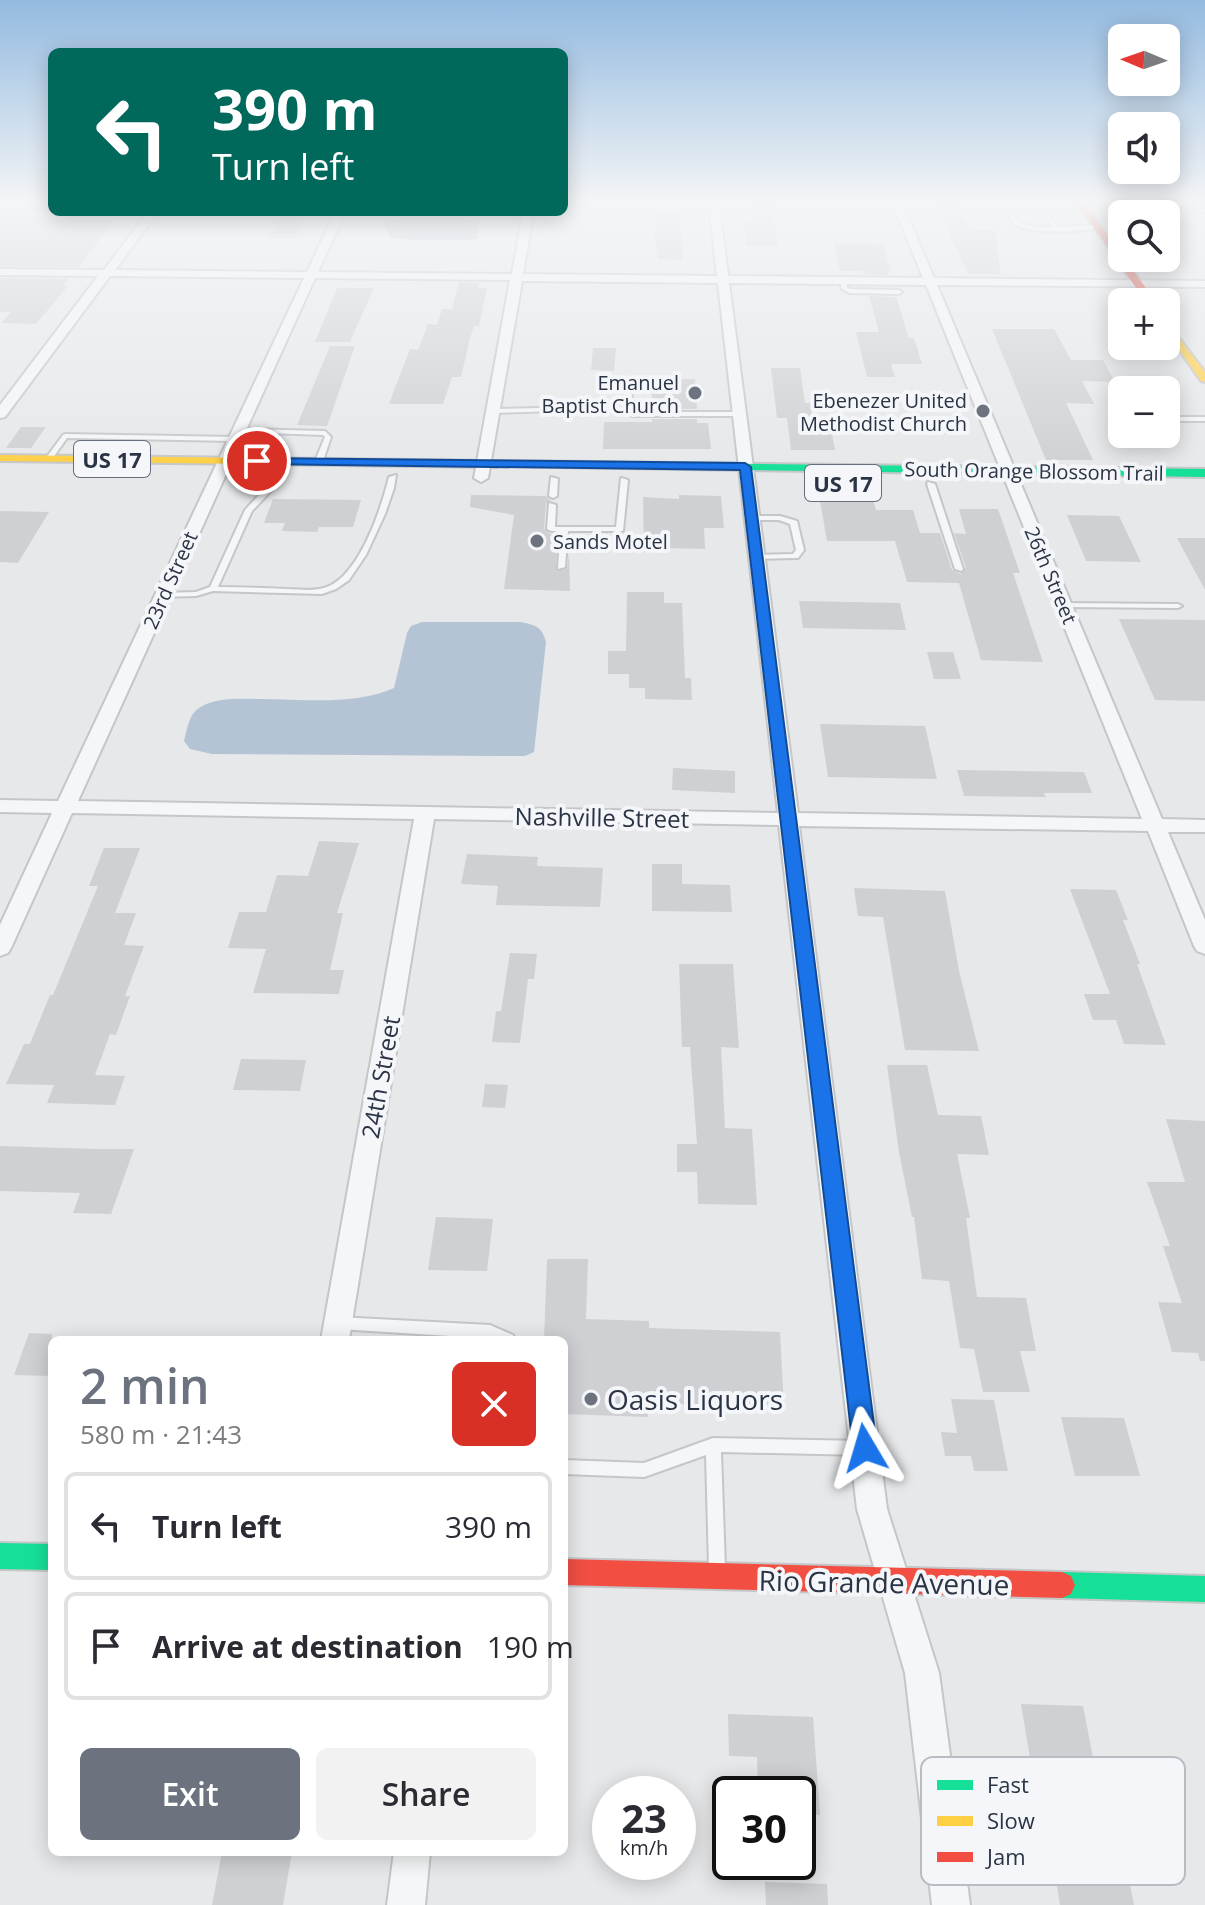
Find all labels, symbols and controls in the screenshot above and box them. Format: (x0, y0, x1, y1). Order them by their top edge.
north arrow (1108, 24, 1180, 96)
map controls (1108, 24, 1180, 448)
text: 390 m (212, 70, 378, 146)
icon: left (80, 80, 184, 184)
button: sound (1108, 112, 1180, 184)
text: Turn left (212, 142, 354, 191)
button: search (1108, 200, 1180, 272)
button: + (1108, 288, 1180, 360)
place label: Emanuel Baptist Church (542, 369, 679, 419)
button: − (1108, 376, 1180, 448)
marker: Emanuel Baptist Church (686, 384, 704, 402)
place label: Ebenezer United Methodist Church (800, 387, 967, 437)
marker: Ebenezer United Methodist Church (974, 402, 992, 420)
pin (223, 427, 291, 495)
icon: arrive (235, 439, 279, 483)
road number: US 17 (74, 441, 150, 477)
street label: South Orange Blossom Trail (904, 455, 1164, 487)
road number: US 17 (805, 465, 881, 501)
street label: 26th Street (1018, 522, 1084, 628)
street label: 23rd Street (136, 527, 204, 633)
place label: Sands Motel (553, 528, 668, 555)
marker: Sands Motel (528, 532, 546, 550)
street label: Nashville Street (514, 799, 690, 835)
street label: 24th Street (353, 1013, 407, 1141)
text: 2 min (80, 1353, 210, 1418)
button: close (452, 1362, 536, 1446)
place label: Oasis Liquors (607, 1380, 783, 1418)
marker: Oasis Liquors (582, 1390, 600, 1408)
position arrow (823, 1406, 907, 1490)
text: 580 m · 21:43 (80, 1416, 242, 1452)
icon: left (84, 1504, 128, 1548)
text: Turn left (152, 1506, 282, 1547)
text: 390 m (445, 1506, 532, 1547)
street label: Rio Grande Avenue (758, 1561, 1010, 1603)
icon: arrive (84, 1624, 128, 1668)
text: Arrive at destination (152, 1626, 463, 1667)
text: 190 m (487, 1626, 574, 1667)
button: Exit (80, 1748, 300, 1840)
button: Share (316, 1748, 536, 1840)
legend (921, 1757, 1185, 1885)
text: Fast (987, 1769, 1029, 1799)
speed limit sign: 30 (712, 1776, 816, 1880)
text: 23 (621, 1790, 667, 1845)
text: Slow (987, 1805, 1035, 1835)
text: km/h (620, 1834, 668, 1861)
text: Jam (985, 1841, 1026, 1871)

